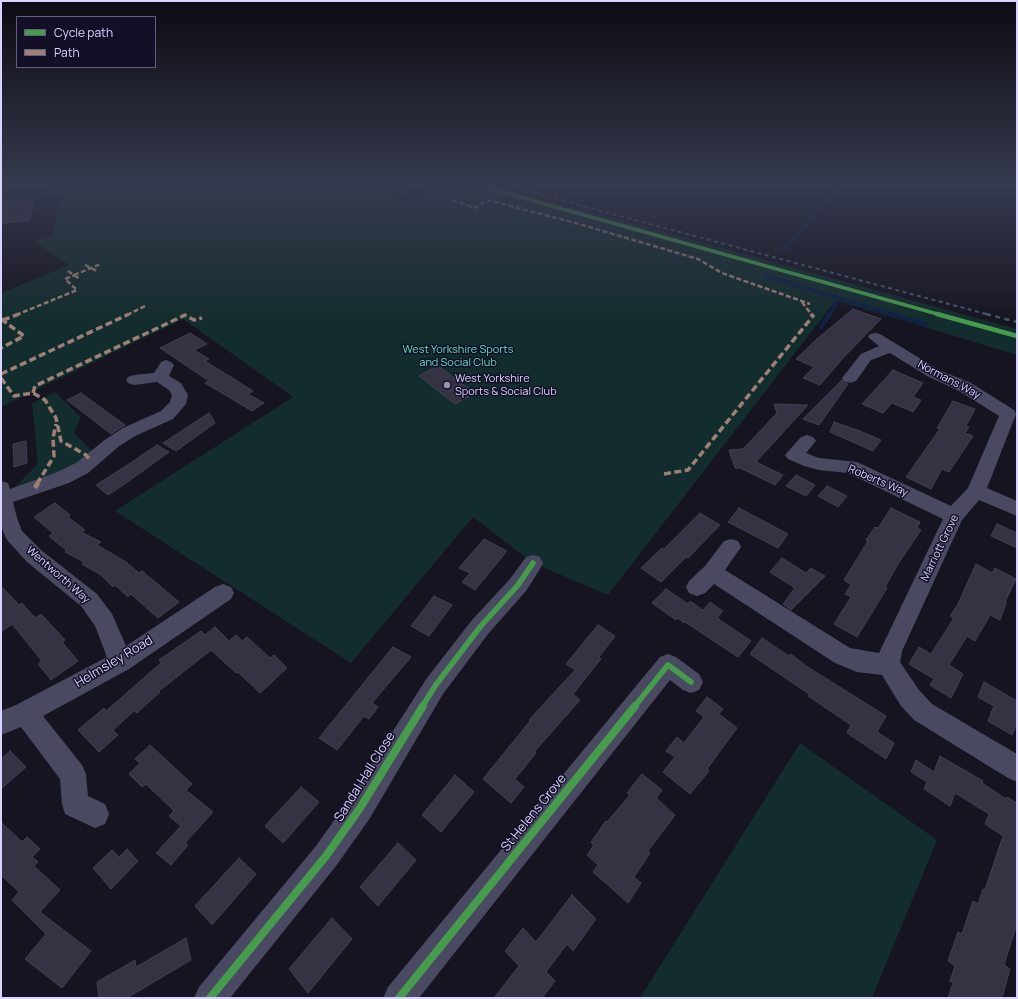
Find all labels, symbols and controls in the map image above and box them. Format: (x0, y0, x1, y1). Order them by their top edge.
legend (16, 16, 156, 68)
text: Cycle path (54, 24, 113, 41)
text: Path (54, 44, 80, 61)
park label: West Yorkshire Sports and Social Club (403, 343, 513, 369)
street label: Normans Way (915, 358, 983, 402)
place label: West Yorkshire Sports & Social Club (455, 372, 557, 398)
marker: West Yorkshire Sports & Social Club (442, 380, 452, 390)
street label: Roberts Way (846, 462, 910, 500)
street label: Marriott Grove (918, 513, 962, 583)
street label: Wentworth Way (23, 544, 93, 606)
street label: Helmsley Road (72, 633, 156, 691)
street label: Sandal Hall Close (331, 729, 399, 825)
street label: St Helens Grove (498, 771, 570, 855)

